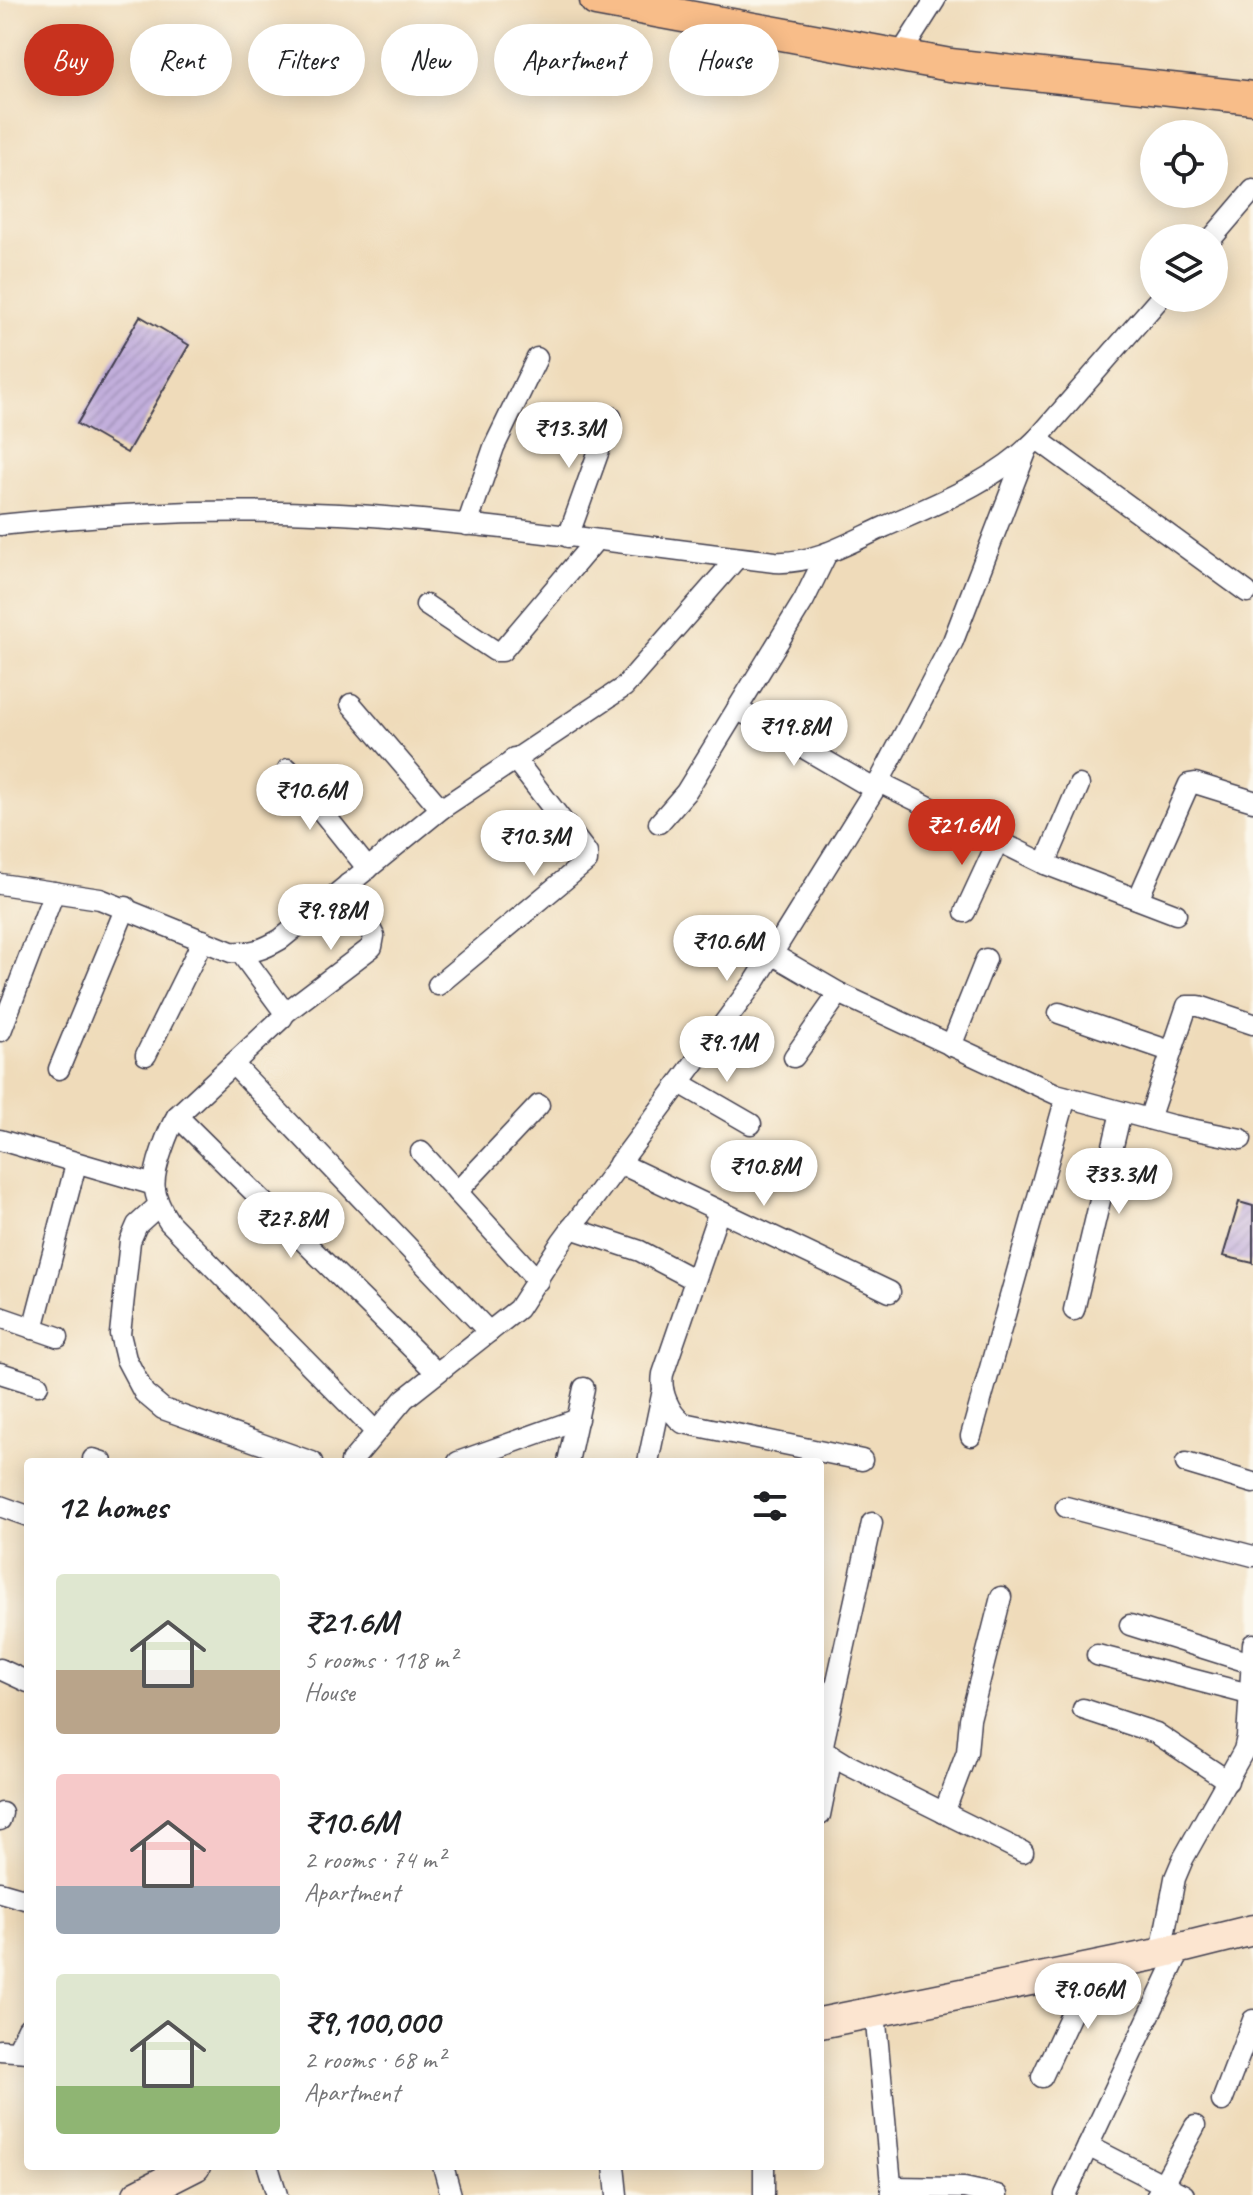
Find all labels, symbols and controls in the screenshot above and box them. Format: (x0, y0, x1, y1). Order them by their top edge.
chip: Buy (24, 24, 114, 96)
chip: Rent (130, 24, 232, 96)
chip: Filters (248, 24, 365, 96)
chip: New (381, 24, 478, 96)
chip: Apartment (494, 24, 653, 96)
chip: House (669, 24, 779, 96)
map controls (1140, 120, 1228, 312)
button: locate (1140, 120, 1228, 208)
button: layers (1140, 224, 1228, 312)
pin: ₹13.3M (504, 402, 634, 470)
text: ₹13.3M (534, 411, 604, 444)
pin: ₹19.8M (729, 700, 859, 768)
text: ₹19.8M (759, 709, 829, 742)
pin: ₹10.6M (245, 764, 375, 832)
text: ₹10.6M (274, 773, 346, 806)
pin: ₹21.6M (897, 799, 1027, 867)
text: ₹21.6M (926, 808, 998, 841)
pin: ₹10.3M (469, 810, 599, 878)
text: ₹10.3M (499, 819, 569, 852)
pin: ₹9.98M (266, 884, 396, 952)
text: ₹9.98M (296, 893, 366, 926)
pin: ₹10.6M (662, 915, 792, 983)
text: ₹10.6M (691, 924, 763, 957)
pin: ₹9.1M (671, 1016, 783, 1084)
text: ₹9.1M (698, 1025, 756, 1058)
pin: ₹10.8M (699, 1140, 829, 1208)
pin: ₹33.3M (1054, 1148, 1184, 1216)
text: ₹10.8M (729, 1149, 799, 1182)
text: ₹33.3M (1084, 1157, 1154, 1190)
pin: ₹27.8M (226, 1192, 356, 1260)
text: ₹27.8M (256, 1201, 326, 1234)
icon: filters (748, 1484, 792, 1528)
text: 12 homes (56, 1485, 167, 1528)
text: ₹21.6M (304, 1600, 397, 1643)
icon: home (120, 1606, 216, 1702)
text: 5 rooms · 118 m² (304, 1643, 456, 1676)
text: House (304, 1676, 355, 1709)
text: ₹10.6M (304, 1800, 397, 1843)
icon: home (120, 1806, 216, 1902)
text: 2 rooms · 74 m² (304, 1843, 445, 1876)
text: Apartment (304, 1876, 400, 1909)
pin: ₹9.06M (1023, 1963, 1153, 2031)
text: ₹9.06M (1052, 1972, 1124, 2005)
text: ₹9,100,000 (304, 2000, 439, 2043)
icon: home (120, 2006, 216, 2102)
text: 2 rooms · 68 m² (304, 2043, 445, 2076)
text: Apartment (304, 2076, 400, 2109)

